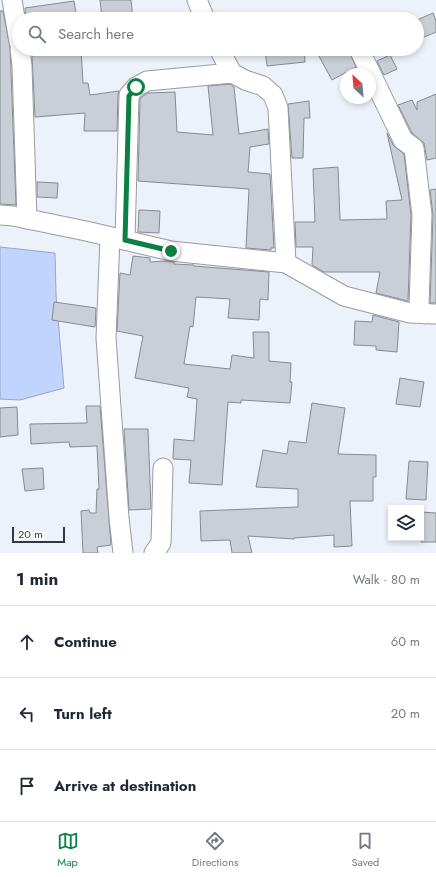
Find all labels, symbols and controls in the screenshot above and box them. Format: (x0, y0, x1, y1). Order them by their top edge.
search box (12, 12, 424, 56)
icon: search (26, 23, 48, 45)
text: Search here (58, 23, 134, 45)
north arrow (340, 68, 376, 104)
route start (127, 78, 145, 96)
route end (162, 242, 180, 260)
map controls (388, 505, 424, 541)
button: layers (388, 505, 424, 541)
scale bar (12, 525, 65, 544)
text: 20 m (18, 526, 43, 542)
text: 1 min (16, 567, 58, 591)
text: Walk · 80 m (353, 570, 420, 589)
icon: ahead (16, 631, 38, 653)
text: Continue (54, 631, 117, 653)
text: 60 m (391, 632, 420, 651)
icon: left (16, 703, 38, 725)
text: Turn left (54, 703, 112, 725)
text: 20 m (391, 704, 420, 723)
icon: arrive (16, 775, 38, 797)
text: Arrive at destination (54, 775, 196, 797)
tab: Map (57, 830, 79, 870)
tab: Directions (192, 830, 238, 870)
tab: Saved (352, 830, 379, 870)

